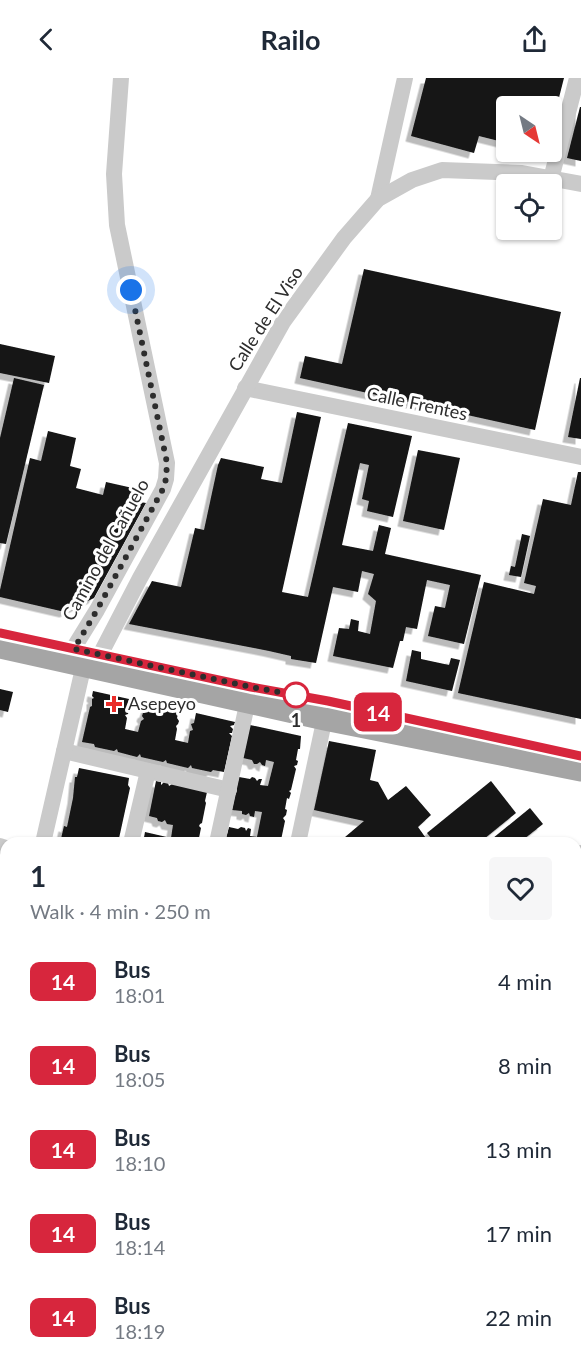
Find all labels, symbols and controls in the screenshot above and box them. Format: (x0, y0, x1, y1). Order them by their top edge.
icon: back (30, 23, 63, 56)
text: Railo (261, 23, 320, 56)
icon: share (518, 23, 551, 56)
north arrow (496, 96, 562, 162)
map controls (496, 96, 562, 240)
button: locate (496, 174, 562, 240)
street label: Calle de El Viso (223, 262, 307, 375)
your location (116, 275, 146, 305)
street label: Calle Frentes (365, 382, 470, 424)
street label: Camino del Cañuelo (57, 475, 153, 624)
marker: 1 (283, 682, 309, 708)
place label: Asepeyo (128, 692, 196, 714)
line badge: 14 (351, 692, 405, 732)
marker: Asepeyo (105, 695, 123, 713)
text: 14 (366, 700, 390, 725)
place label: 1 (291, 709, 301, 731)
button: heart (489, 857, 552, 920)
text: 1 (30, 859, 46, 893)
text: Walk · 4 min · 250 m (30, 899, 211, 923)
text: Bus (114, 956, 150, 983)
text: 4 min (498, 968, 552, 995)
text: 14 (51, 969, 75, 994)
text: 18:01 (114, 983, 165, 1007)
text: Bus (114, 1040, 150, 1067)
text: 8 min (498, 1052, 552, 1079)
text: 14 (51, 1053, 75, 1078)
text: 18:05 (114, 1067, 165, 1091)
text: Bus (114, 1124, 150, 1151)
text: 13 min (485, 1136, 552, 1163)
text: 14 (51, 1137, 75, 1162)
text: 18:10 (114, 1151, 165, 1175)
text: Bus (114, 1208, 150, 1235)
text: 17 min (485, 1220, 552, 1247)
text: 14 (51, 1221, 75, 1246)
text: 18:14 (114, 1235, 165, 1259)
text: Bus (114, 1292, 150, 1319)
text: 22 min (485, 1304, 552, 1331)
text: 14 (51, 1305, 75, 1330)
text: 18:19 (114, 1319, 165, 1343)

